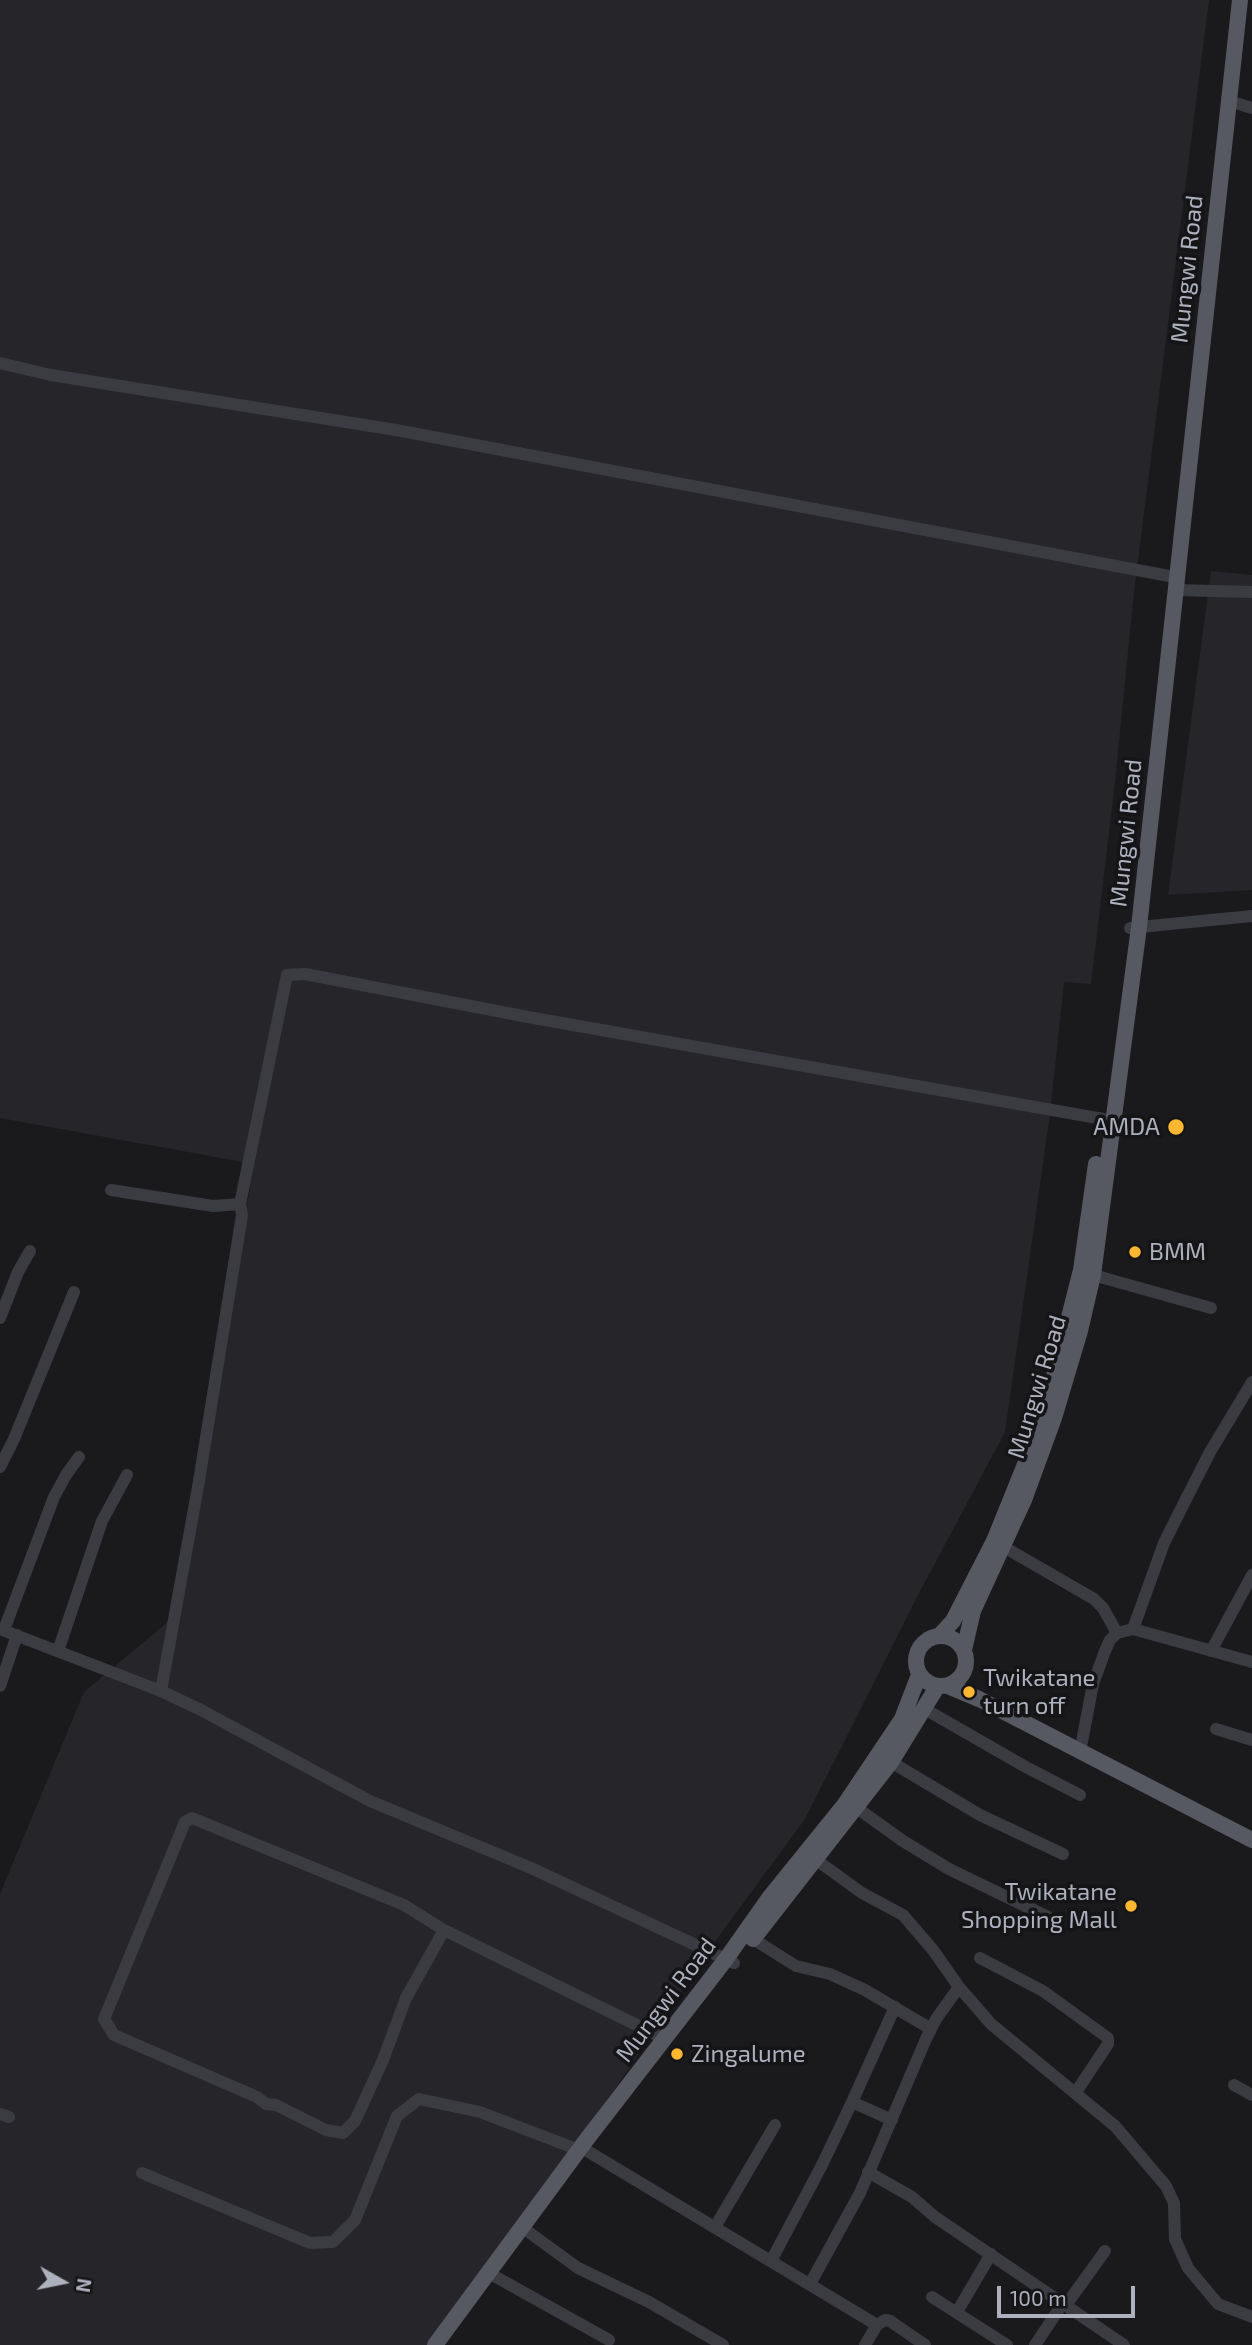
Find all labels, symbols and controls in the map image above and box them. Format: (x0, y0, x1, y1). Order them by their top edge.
street label: Mungwi Road (1165, 194, 1209, 344)
street label: Mungwi Road (1104, 758, 1148, 908)
place label: AMDA (1093, 1113, 1160, 1141)
marker: AMDA (1166, 1117, 1186, 1137)
place label: BMM (1149, 1238, 1206, 1266)
marker: BMM (1127, 1244, 1143, 1260)
street label: Mungwi Road (1002, 1312, 1072, 1462)
place label: Twikatane turn off (983, 1664, 1095, 1720)
marker: Twikatane turn off (961, 1684, 977, 1700)
place label: Twikatane Shopping Mall (961, 1878, 1117, 1934)
marker: Twikatane Shopping Mall (1123, 1898, 1139, 1914)
street label: Mungwi Road (610, 1932, 722, 2068)
place label: Zingalume (691, 2040, 806, 2068)
marker: Zingalume (669, 2046, 685, 2062)
north arrow (28, 2247, 98, 2317)
scale bar (1000, 2272, 1138, 2316)
text: N (72, 2277, 97, 2294)
text: 100 m (1010, 2285, 1067, 2310)

